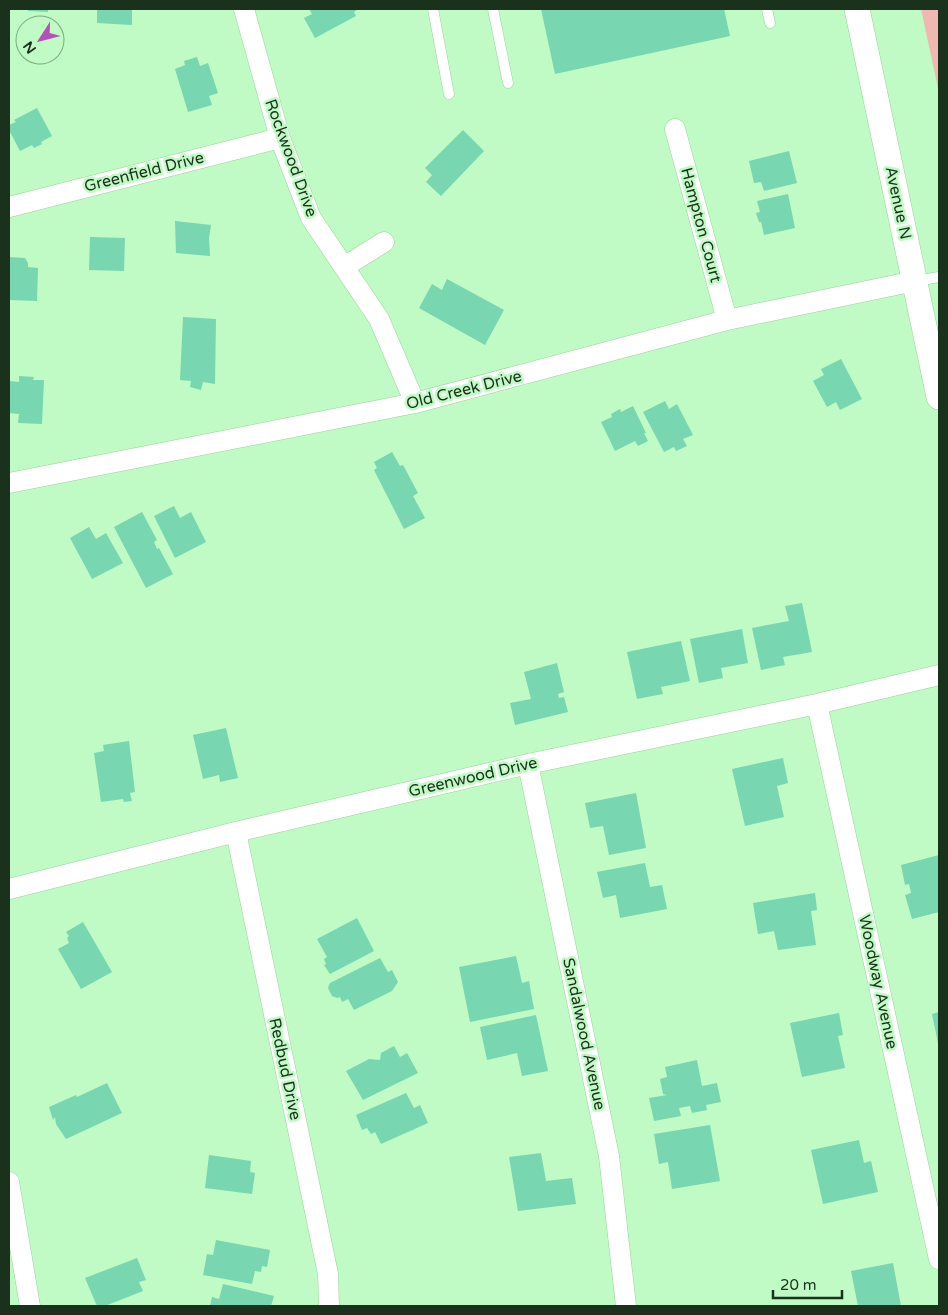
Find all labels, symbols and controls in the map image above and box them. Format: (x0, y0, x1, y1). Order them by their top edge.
north arrow (15, 15, 65, 65)
text: N (20, 38, 40, 57)
street label: Rockwood Drive (260, 96, 322, 220)
street label: Greenfield Drive (82, 147, 206, 197)
street label: Hampton Court (676, 165, 726, 285)
street label: Avenue N (880, 165, 916, 241)
street label: Old Creek Drive (404, 366, 524, 414)
street label: Greenwood Drive (407, 752, 539, 802)
street label: Woodway Avenue (854, 913, 902, 1051)
street label: Sandalwood Avenue (558, 956, 610, 1112)
street label: Redbud Drive (264, 1016, 306, 1122)
scale bar (773, 1268, 842, 1300)
text: 20 m (780, 1276, 817, 1294)

